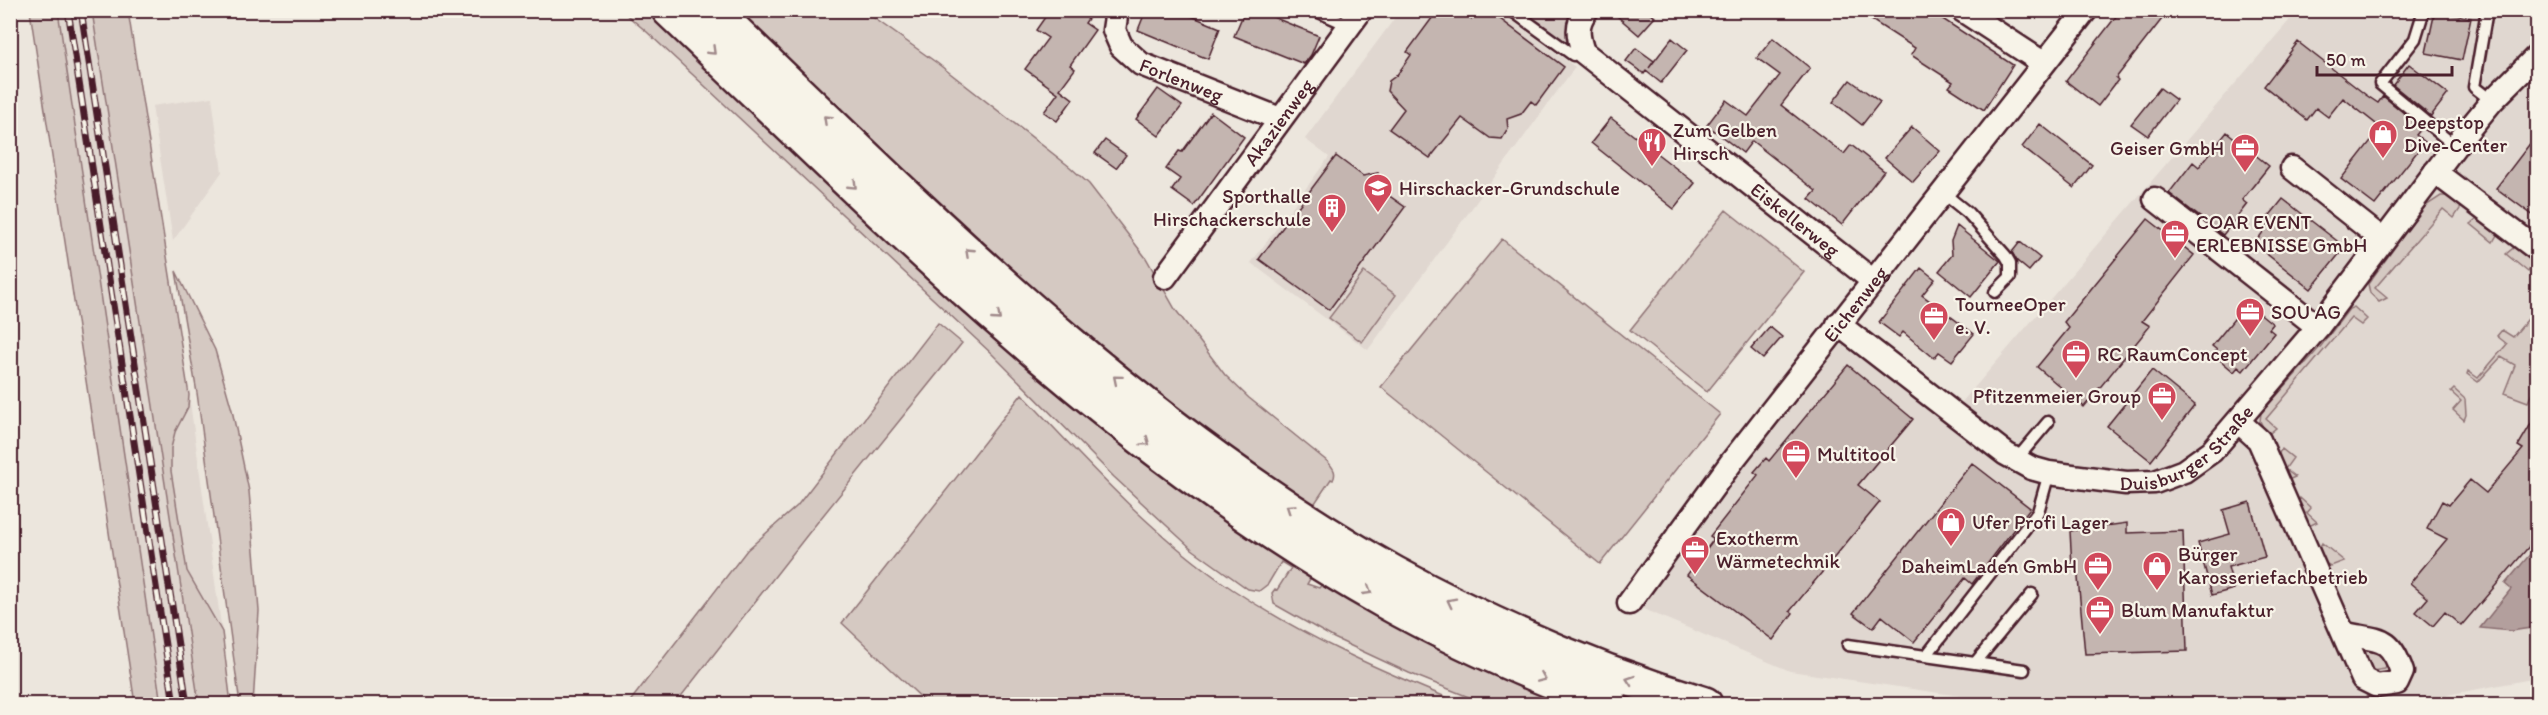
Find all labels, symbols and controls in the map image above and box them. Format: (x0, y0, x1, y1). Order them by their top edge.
scale bar (2317, 39, 2452, 77)
one-way arrow (705, 44, 715, 55)
text: 50 m (2326, 49, 2366, 71)
street label: Forlenweg (1136, 53, 1227, 108)
street label: Akazienweg (1239, 73, 1319, 170)
place label: Deepstop Dive-Center (2404, 110, 2507, 157)
one-way arrow (823, 115, 833, 126)
place label: Zum Gelben Hirsch (1673, 118, 1777, 165)
shop icon: Deepstop Dive-Center (2367, 118, 2399, 160)
restaurant icon: Zum Gelben Hirsch (1636, 126, 1668, 168)
office icon: Geiser GmbH (2229, 132, 2261, 174)
place label: Geiser GmbH (2110, 136, 2224, 160)
school or university icon: Hirschacker-Grundschule (1362, 172, 1394, 214)
place label: Hirschacker-Grundschule (1399, 176, 1620, 200)
street label: Eiskellerweg (1746, 177, 1845, 262)
one-way arrow (847, 178, 857, 189)
place label: Sporthalle Hirschackerschule (1153, 184, 1311, 231)
building icon: Sporthalle Hirschackerschule (1316, 192, 1348, 234)
place label: COAR EVENT ERLEBNISSE GmbH (2196, 210, 2367, 257)
office icon: COAR EVENT ERLEBNISSE GmbH (2159, 218, 2191, 260)
one-way arrow (965, 249, 976, 260)
street label: Eichenweg (1818, 261, 1893, 347)
place label: TourneeOper e. V. (1955, 292, 2066, 339)
office icon: SOU AG (2234, 296, 2266, 338)
office icon: TourneeOper e. V. (1918, 300, 1950, 342)
place label: SOU AG (2271, 300, 2341, 324)
one-way arrow (990, 310, 1000, 321)
office icon: RC RaumConcept (2060, 338, 2092, 380)
place label: RC RaumConcept (2097, 342, 2248, 366)
one-way arrow (1113, 376, 1124, 387)
office icon: Pfitzenmeier Group (2146, 380, 2178, 422)
place label: Pfitzenmeier Group (1973, 384, 2141, 408)
street label: Duisburger Straße (2119, 400, 2258, 495)
one-way arrow (1139, 435, 1150, 446)
office icon: Multitool (1780, 438, 1812, 480)
place label: Multitool (1817, 442, 1896, 466)
one-way arrow (1286, 504, 1297, 515)
shop icon: Ufer Profi Lager (1935, 506, 1967, 548)
place label: Ufer Profi Lager (1972, 510, 2109, 534)
place label: Exotherm Wärmetechnik (1716, 526, 1840, 573)
office icon: Exotherm Wärmetechnik (1679, 534, 1711, 576)
place label: Bürger Karosseriefachbetrieb (2178, 542, 2368, 589)
office icon: DaheimLaden GmbH (2082, 550, 2114, 592)
shop icon: Bürger Karosseriefachbetrieb (2141, 550, 2173, 592)
place label: DaheimLaden GmbH (1901, 554, 2077, 578)
one-way arrow (1362, 584, 1372, 596)
office icon: Blum Manufaktur (2084, 594, 2116, 636)
one-way arrow (1447, 598, 1457, 609)
place label: Blum Manufaktur (2121, 598, 2274, 622)
one-way arrow (1536, 671, 1547, 683)
one-way arrow (1625, 674, 1636, 687)

